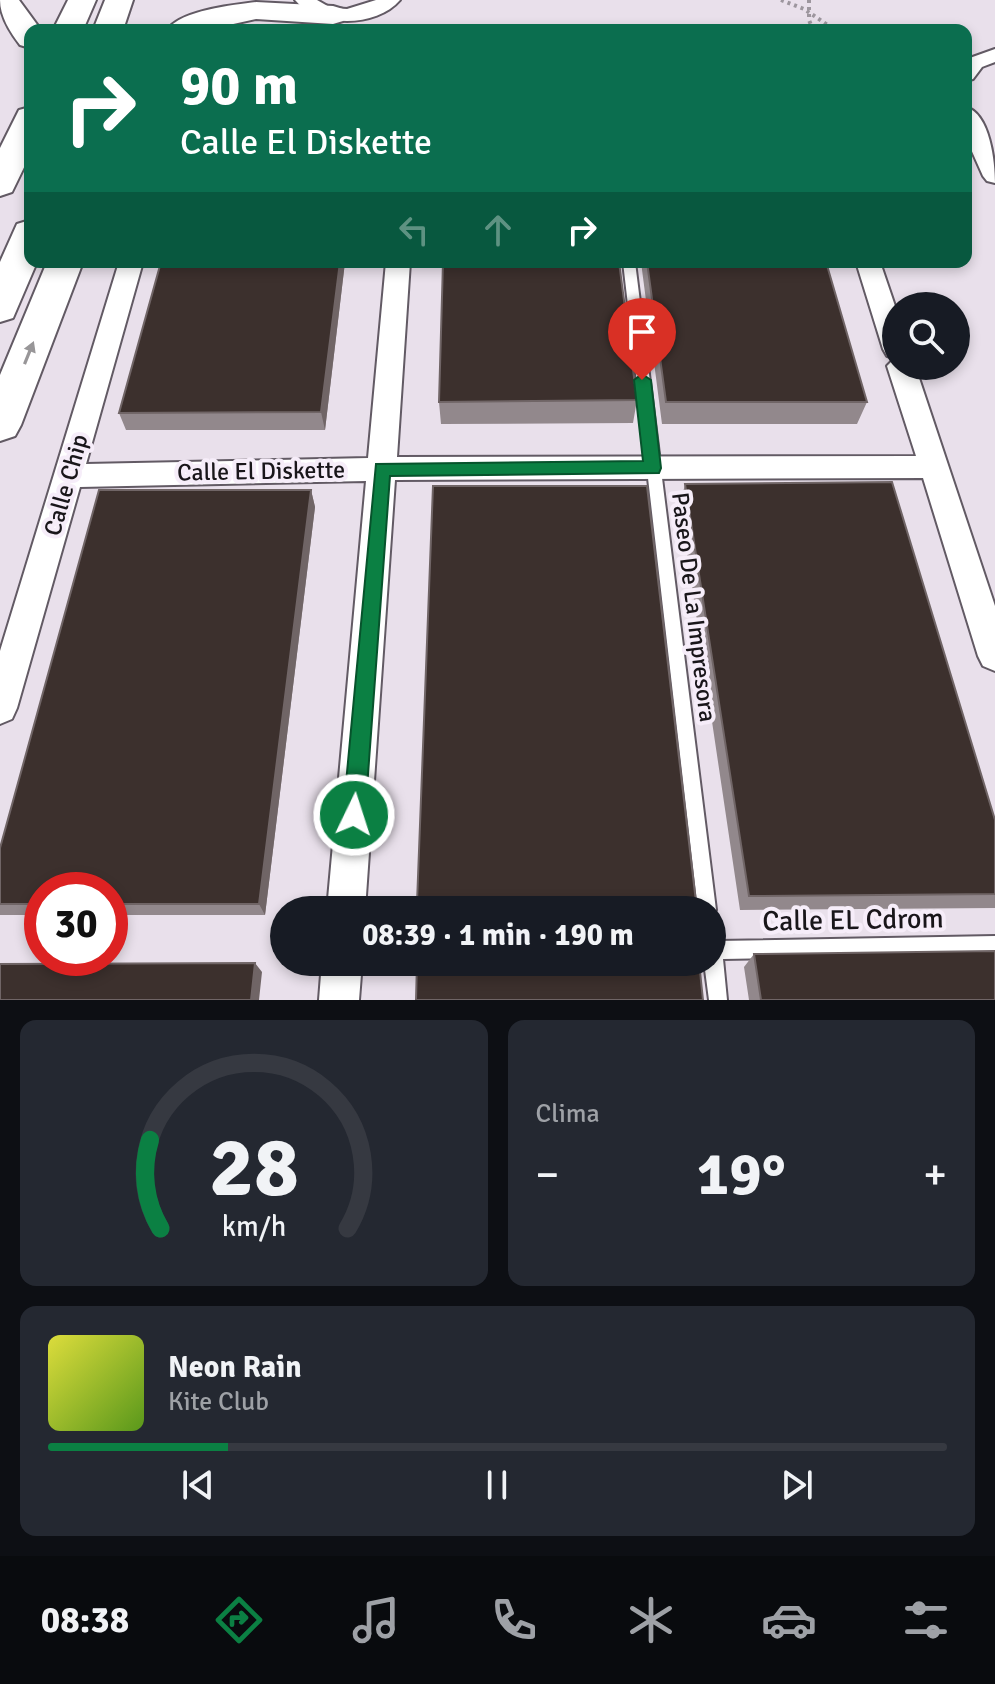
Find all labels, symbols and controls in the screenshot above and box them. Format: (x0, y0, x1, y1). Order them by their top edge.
text: 90 m (180, 51, 298, 120)
icon: right (48, 56, 152, 160)
text: Calle El Diskette (180, 120, 432, 165)
icon: left (392, 208, 436, 252)
icon: ahead (476, 208, 520, 252)
icon: right (560, 208, 604, 252)
map controls (882, 292, 970, 380)
button: search (882, 292, 970, 380)
pin (608, 298, 676, 380)
icon: arrive (620, 310, 664, 354)
one-way arrow (23, 341, 36, 365)
street label: Calle Chip (37, 431, 95, 539)
street label: Calle El Diskette (177, 455, 345, 487)
street label: Paseo De La Impresora (665, 490, 723, 724)
position arrow (312, 773, 396, 857)
speed limit sign: 30 (24, 872, 128, 976)
street label: Calle EL Cdrom (762, 901, 944, 939)
text: 08:39 · 1 min · 190 m (362, 917, 634, 954)
text: Clima (536, 1098, 600, 1130)
text: 28 (209, 1117, 299, 1219)
text: 19° (697, 1138, 786, 1212)
text: − (536, 1148, 559, 1202)
text: + (923, 1148, 947, 1202)
text: km/h (221, 1209, 286, 1244)
text: Neon Rain (168, 1349, 302, 1386)
text: Kite Club (168, 1386, 269, 1418)
icon: previous (176, 1463, 220, 1507)
icon: pause (475, 1463, 519, 1507)
icon: next (775, 1463, 819, 1507)
icon: directions (211, 1592, 267, 1648)
icon: music (348, 1592, 404, 1648)
icon: phone (486, 1592, 542, 1648)
icon: climate (623, 1592, 679, 1648)
icon: car (761, 1592, 817, 1648)
icon: filters (898, 1592, 954, 1648)
text: 08:38 (41, 1598, 129, 1643)

